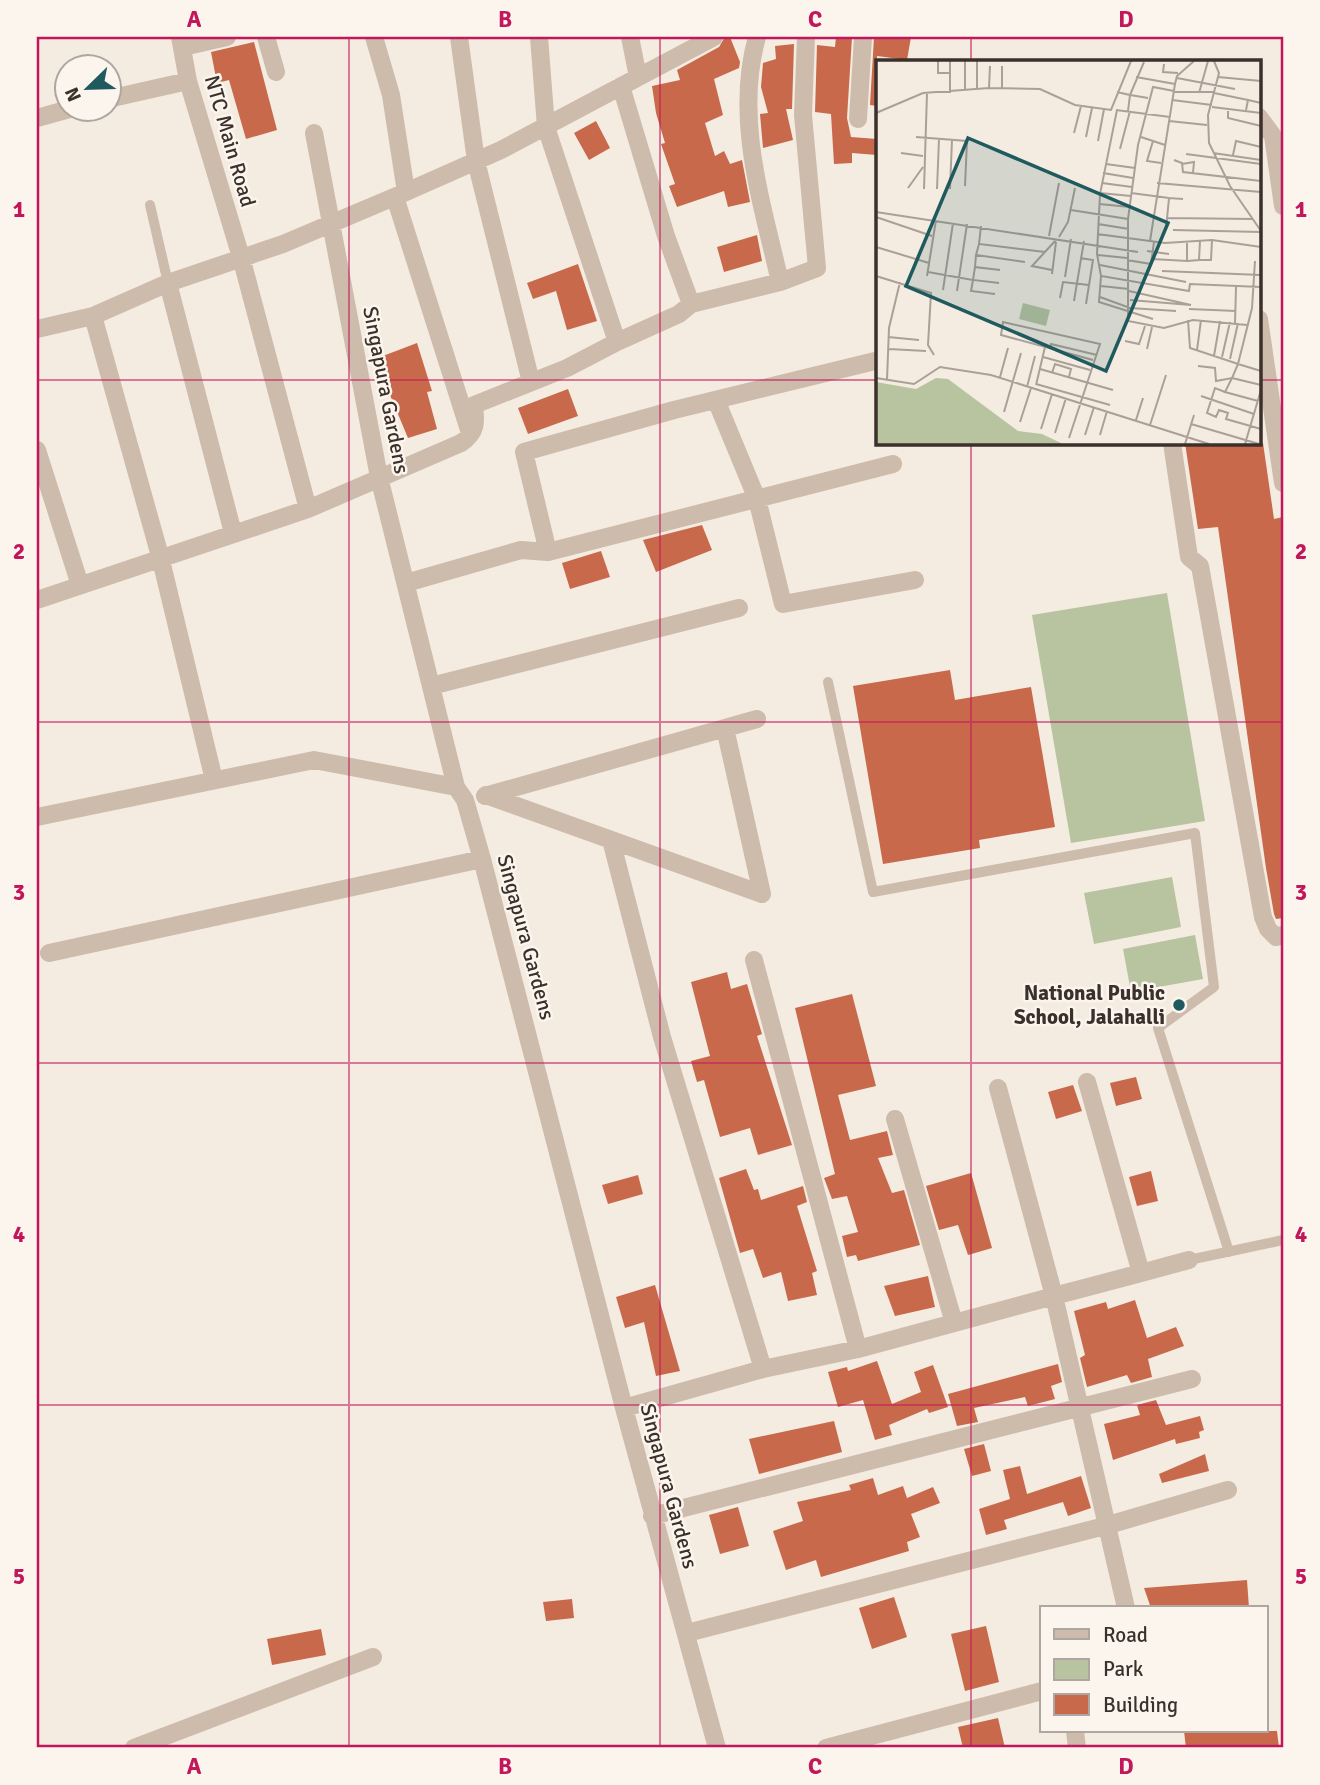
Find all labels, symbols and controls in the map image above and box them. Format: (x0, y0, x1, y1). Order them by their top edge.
text: A (187, 5, 202, 34)
text: B (498, 5, 512, 34)
text: C (808, 5, 822, 34)
text: D (1118, 5, 1134, 34)
north arrow (52, 52, 122, 122)
inset map (876, 60, 1260, 444)
street label: NTC Main Road (199, 72, 261, 210)
text: N (60, 83, 87, 105)
text: 1 (13, 195, 25, 224)
text: 1 (1295, 195, 1307, 224)
street label: Singapura Gardens (357, 304, 415, 476)
text: 2 (13, 537, 25, 566)
text: 2 (1295, 537, 1307, 566)
street label: Singapura Gardens (491, 852, 561, 1022)
text: 3 (13, 878, 25, 907)
text: 3 (1295, 878, 1307, 907)
place label: National Public School, Jalahalli (1014, 980, 1165, 1030)
marker: National Public School, Jalahalli (1171, 997, 1187, 1013)
text: 4 (13, 1220, 25, 1249)
text: 4 (1295, 1220, 1307, 1249)
street label: Singapura Gardens (634, 1401, 704, 1571)
text: 5 (13, 1562, 25, 1591)
text: 5 (1295, 1562, 1307, 1591)
legend (1040, 1606, 1268, 1732)
text: Road (1103, 1622, 1148, 1648)
text: Park (1103, 1656, 1144, 1682)
text: Building (1103, 1692, 1178, 1718)
text: A (187, 1752, 202, 1781)
text: B (498, 1752, 512, 1781)
text: C (808, 1752, 822, 1781)
text: D (1118, 1752, 1134, 1781)

